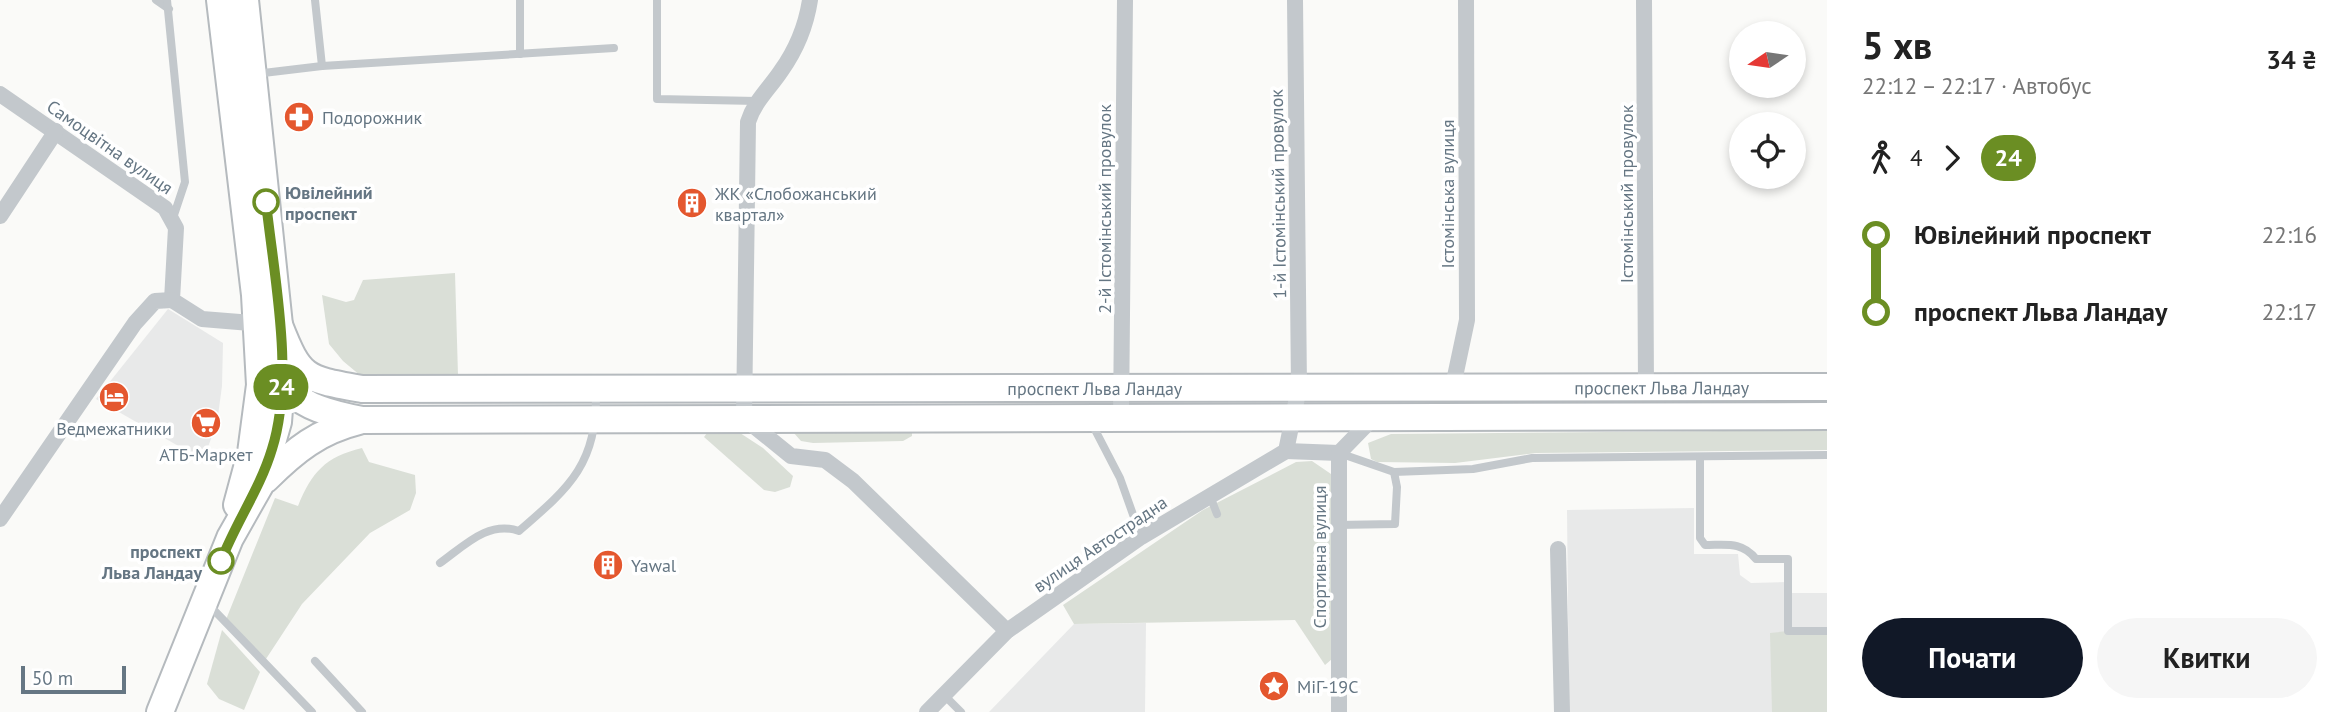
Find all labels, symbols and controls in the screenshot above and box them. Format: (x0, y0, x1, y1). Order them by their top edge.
text: 5 хв (1862, 20, 1932, 69)
north arrow (1729, 21, 1806, 98)
map controls (1729, 21, 1806, 189)
text: 34 ₴ (2266, 43, 2317, 76)
text: 22:12 – 22:17 · Автобус (1862, 71, 2092, 100)
street label: 1-й Істомінський провулок (1265, 89, 1291, 299)
street label: Самоцвітна вулиця (42, 95, 178, 199)
pharmacy icon: Подорожник (282, 100, 316, 134)
street label: 2-й Істомінський провулок (1093, 104, 1116, 314)
street label: Істомінський провулок (1615, 104, 1638, 283)
place label: Подорожник (322, 106, 422, 129)
button: locate (1729, 112, 1806, 189)
street label: Істомінська вулиця (1436, 120, 1459, 268)
icon: walk (1862, 139, 1900, 177)
icon: forward (1933, 139, 1971, 177)
text: 24 (1995, 142, 2022, 173)
text: 4 (1910, 143, 1923, 172)
place label: Ювілейний проспект (285, 181, 373, 225)
place label: ЖК «Слобожанський квартал» (714, 182, 877, 226)
building icon: ЖК «Слобожанський квартал» (675, 186, 709, 220)
marker: Ювілейний проспект (253, 189, 279, 215)
text: Ювілейний проспект (1914, 218, 2151, 251)
text: 22:16 (2262, 220, 2317, 249)
text: проспект Льва Ландау (1914, 295, 2167, 328)
text: 22:17 (2262, 297, 2317, 326)
line badge: 24 (250, 364, 312, 410)
text: 24 (267, 371, 295, 402)
street label: проспект Льва Ландау (1007, 376, 1183, 400)
street label: проспект Льва Ландау (1574, 376, 1750, 399)
hotel icon: Ведмежатники (97, 380, 131, 414)
supermarket icon: АТБ-Маркет (189, 406, 223, 440)
place label: Ведмежатники (56, 417, 172, 440)
place label: АТБ-Маркет (159, 443, 253, 466)
street label: Спортивна вулиця (1308, 486, 1331, 628)
street label: вулиця Автострадна (1029, 491, 1171, 597)
place label: проспект Льва Ландау (101, 540, 202, 584)
marker: проспект Льва Ландау (208, 548, 234, 574)
building icon: Yawal (591, 548, 625, 582)
place label: Yawal (631, 554, 677, 577)
button: Почати (1862, 618, 2083, 698)
button: Квитки (2097, 618, 2317, 698)
scale bar (21, 663, 126, 695)
text: 50 m (32, 666, 73, 690)
place icon: МіГ-19С (1257, 669, 1291, 703)
place label: МіГ-19С (1297, 675, 1358, 698)

